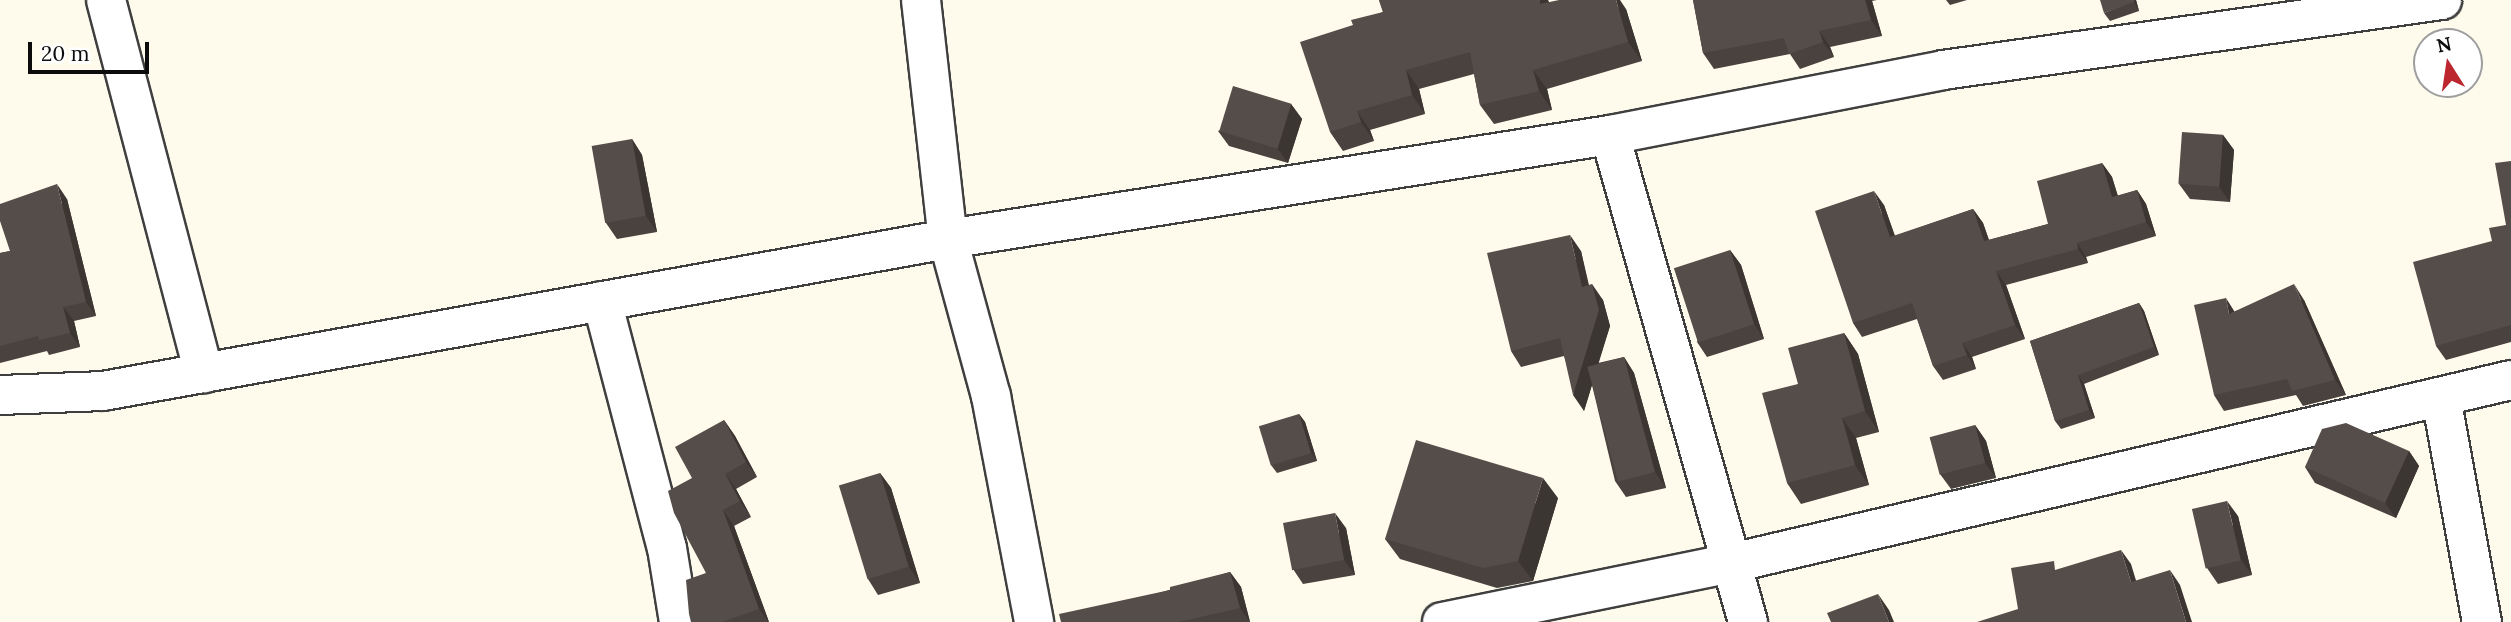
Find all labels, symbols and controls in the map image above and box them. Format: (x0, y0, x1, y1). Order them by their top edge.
scale bar (32, 28, 152, 72)
north arrow (2413, 28, 2483, 98)
text: N (2434, 31, 2454, 58)
text: 20 m (41, 40, 90, 67)

